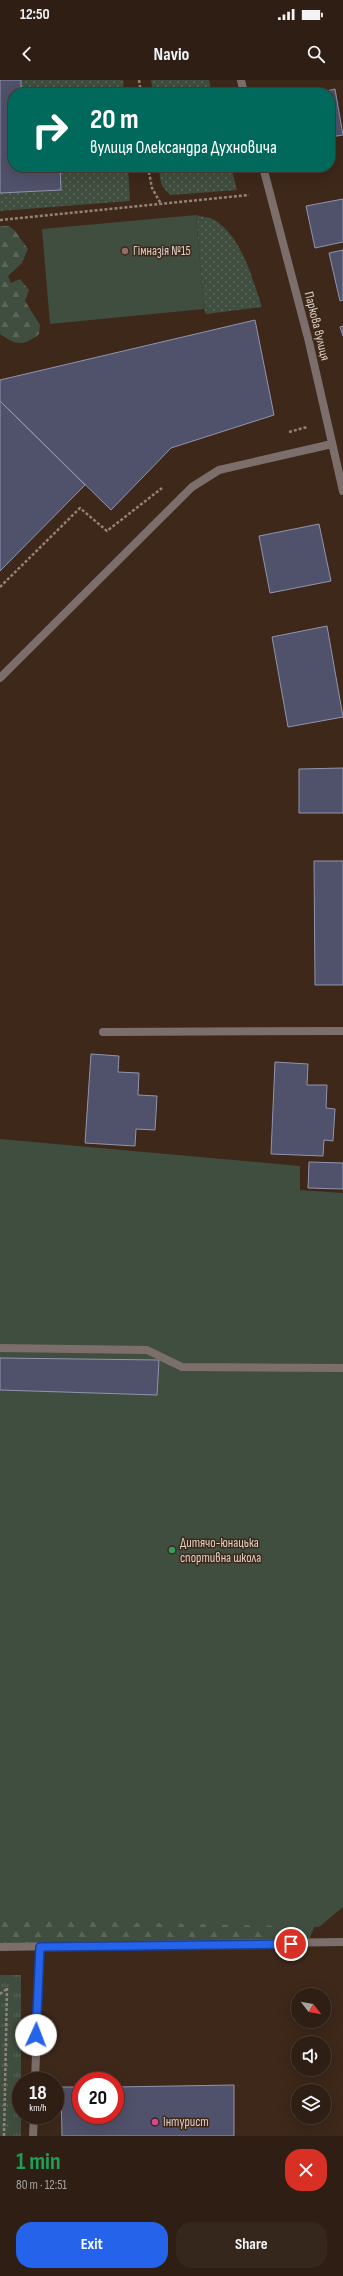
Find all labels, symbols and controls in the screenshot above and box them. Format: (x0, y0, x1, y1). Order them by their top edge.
text: 12:50 (20, 5, 50, 24)
icon: back (16, 43, 38, 65)
icon: search (305, 43, 327, 65)
text: Navio (154, 44, 189, 65)
text: 20 m (90, 103, 139, 136)
icon: right (24, 104, 76, 156)
text: вулиця Олександра Духновича (90, 137, 277, 158)
place label: Гімназія №15 (133, 243, 191, 259)
marker: Гімназія №15 (120, 246, 130, 256)
street label: Паркова вулиця (301, 290, 333, 362)
place label: Дитячо-юнацька спортивна школа (180, 1535, 261, 1566)
marker: Дитячо-юнацька спортивна школа (167, 1545, 177, 1555)
pin (274, 1927, 308, 1961)
icon: arrive (280, 1933, 302, 1955)
north arrow (291, 1988, 331, 2028)
map controls (291, 1988, 331, 2124)
position arrow (15, 2014, 57, 2056)
button: sound (291, 2036, 331, 2076)
speed limit sign: 20 (72, 2072, 124, 2124)
text: 18 (29, 2081, 47, 2105)
button: layers (291, 2084, 331, 2124)
text: km/h (29, 2102, 47, 2114)
place label: Інтурист (163, 2114, 209, 2130)
marker: Інтурист (150, 2117, 160, 2127)
text: 1 min (16, 2147, 61, 2176)
button: close (285, 2149, 327, 2191)
text: 80 m · 12:51 (16, 2177, 67, 2193)
button: Exit (16, 2222, 168, 2268)
button: Share (176, 2222, 327, 2268)

